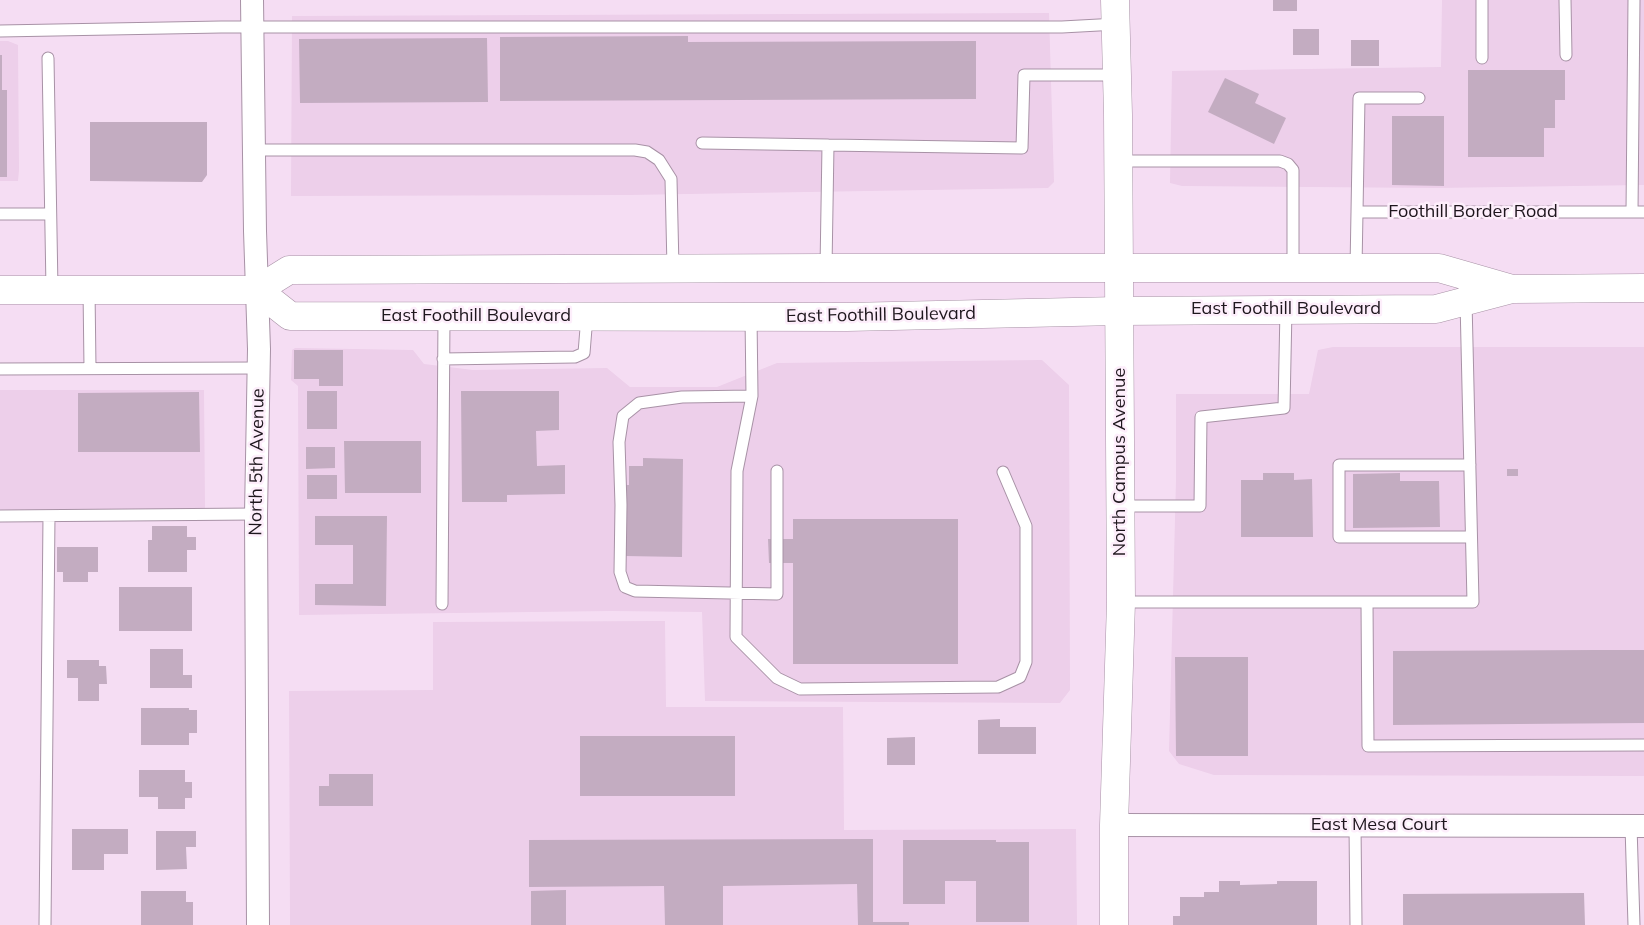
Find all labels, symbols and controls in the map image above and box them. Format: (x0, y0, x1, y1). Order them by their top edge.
street label: Foothill Border Road (1388, 201, 1558, 223)
street label: East Foothill Boulevard (1191, 298, 1381, 320)
street label: East Foothill Boulevard (786, 303, 976, 327)
street label: East Foothill Boulevard (381, 305, 571, 327)
street label: North Campus Avenue (1109, 368, 1131, 556)
street label: North 5th Avenue (245, 388, 269, 536)
street label: East Mesa Court (1311, 814, 1447, 836)

